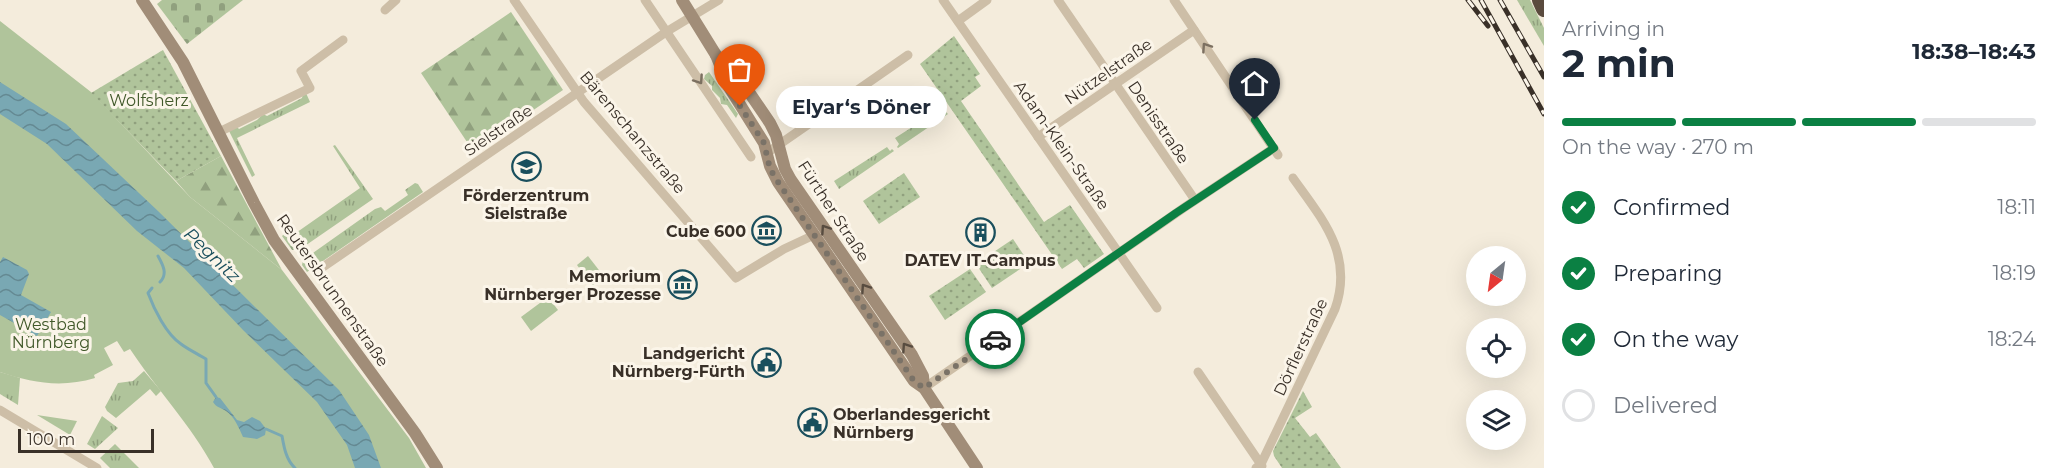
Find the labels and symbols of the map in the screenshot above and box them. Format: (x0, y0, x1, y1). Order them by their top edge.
street label: Nützelstraße (1061, 34, 1156, 108)
one-way arrow (1202, 43, 1213, 54)
pin (714, 44, 765, 106)
pin (1229, 58, 1280, 120)
street label: Bärenschanzstraße (576, 67, 689, 197)
one-way arrow (692, 74, 703, 85)
street label: Adam-Klein-Straße (1010, 77, 1113, 213)
street label: Denisstraße (1124, 77, 1193, 167)
callout: Elyar‘s Döner (776, 85, 947, 127)
park label: Wolfsherz (109, 91, 189, 110)
street label: Sielstraße (461, 101, 536, 160)
school or university icon: Förderzentrum Sielstraße (510, 151, 542, 183)
street label: Fürther Straße (794, 157, 873, 265)
place label: Förderzentrum Sielstraße (463, 186, 589, 223)
street label: Reutersbrunnenstraße (273, 210, 393, 370)
museum icon: Cube 600 (751, 215, 783, 247)
building icon: DATEV IT-Campus (964, 216, 996, 248)
place label: Cube 600 (666, 222, 746, 241)
water label: Pegnitz (179, 223, 245, 288)
one-way arrow (821, 225, 832, 236)
north arrow (1466, 246, 1526, 306)
place label: DATEV IT-Campus (904, 251, 1056, 270)
place label: Memorium Nürnberger Prozesse (484, 267, 661, 304)
museum icon: Memorium Nürnberger Prozesse (666, 269, 698, 301)
one-way arrow (861, 283, 872, 294)
street label: Dörflerstraße (1270, 295, 1331, 399)
courier (965, 309, 1025, 369)
park label: Westbad Nürnberg (12, 315, 90, 352)
one-way arrow (902, 342, 913, 353)
place label: Landgericht Nürnberg-Fürth (612, 344, 745, 381)
public building icon: Landgericht Nürnberg-Fürth (750, 346, 782, 378)
place label: Oberlandesgericht Nürnberg (833, 405, 990, 442)
public building icon: Oberlandesgericht Nürnberg (796, 407, 828, 439)
scale bar (18, 426, 154, 454)

